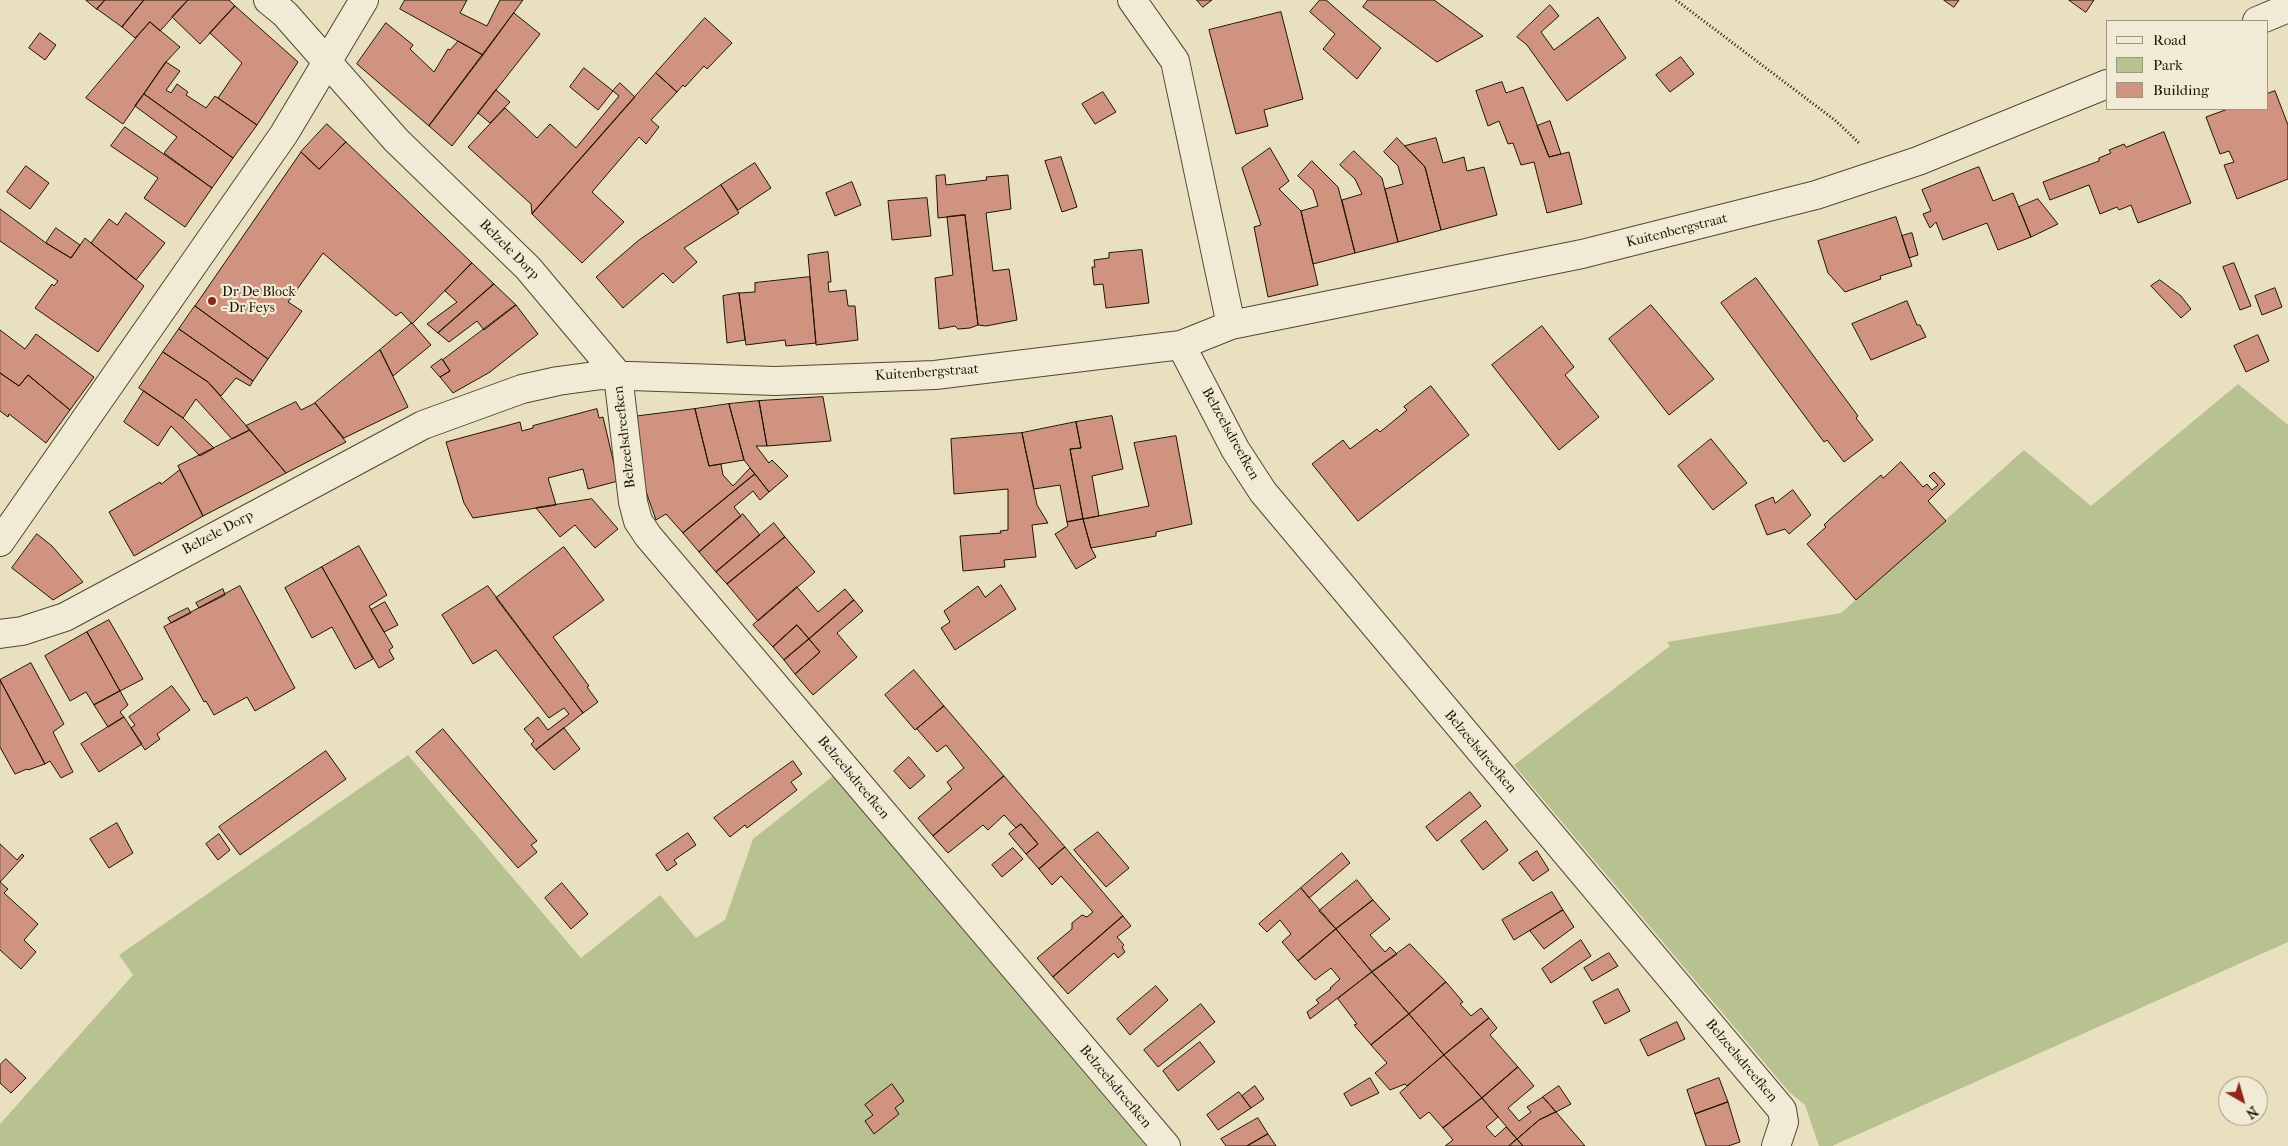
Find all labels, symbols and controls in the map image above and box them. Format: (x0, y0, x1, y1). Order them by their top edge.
legend (2106, 20, 2268, 110)
text: Road (2153, 31, 2186, 49)
text: Park (2153, 56, 2183, 74)
text: Building (2153, 81, 2209, 99)
street label: Kuitenbergstraat (1625, 210, 1729, 252)
street label: Belzele Dorp (475, 216, 543, 284)
place label: Dr De Block - Dr Feys (222, 285, 296, 318)
marker: Dr De Block - Dr Feys (206, 295, 218, 307)
street label: Kuitenbergstraat (875, 361, 979, 385)
street label: Belzeelsdreefken (610, 385, 640, 489)
street label: Belzeelsdreefken (1198, 385, 1262, 483)
street label: Belzele Dorp (180, 507, 256, 559)
street label: Belzeelsdreefken (1440, 707, 1520, 797)
street label: Belzeelsdreefken (813, 733, 893, 823)
street label: Belzeelsdreefken (1701, 1016, 1781, 1106)
street label: Belzeelsdreefken (1075, 1042, 1155, 1132)
north arrow (2218, 1076, 2268, 1126)
text: N (2243, 1102, 2261, 1122)

